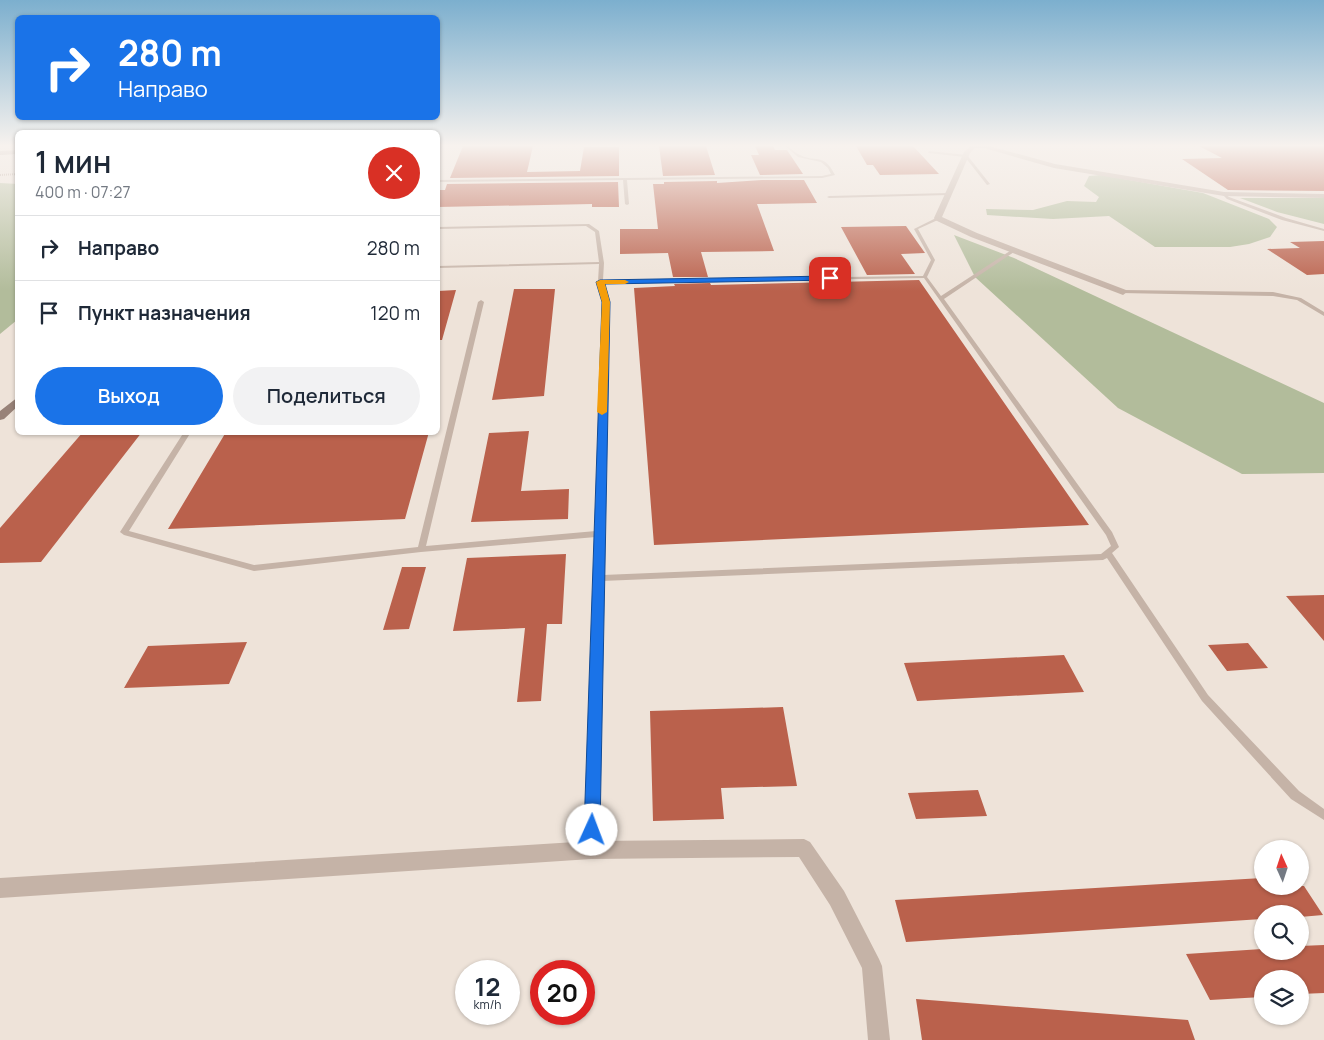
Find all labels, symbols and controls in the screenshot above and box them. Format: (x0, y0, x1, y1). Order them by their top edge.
text: 280 m (118, 29, 222, 77)
icon: right (35, 35, 100, 100)
text: Направо (118, 74, 208, 104)
text: 1 мин (35, 141, 111, 182)
button: close (368, 147, 420, 199)
text: 400 m · 07:27 (35, 181, 130, 203)
icon: right (35, 234, 63, 262)
text: Направо (78, 235, 159, 261)
text: 280 m (367, 235, 420, 261)
pin (809, 257, 851, 299)
icon: arrive (816, 264, 844, 292)
icon: arrive (35, 299, 63, 327)
text: Пункт назначения (78, 300, 251, 326)
text: 120 m (370, 300, 420, 326)
button: Выход (35, 367, 223, 425)
button: Поделиться (233, 367, 420, 425)
position arrow (565, 803, 617, 855)
north arrow (1254, 840, 1309, 895)
map controls (1254, 840, 1309, 1025)
button: search (1254, 905, 1309, 960)
speed limit sign: 20 (530, 960, 595, 1025)
text: 12 (475, 969, 500, 1004)
button: layers (1254, 970, 1309, 1025)
text: km/h (474, 996, 501, 1013)

